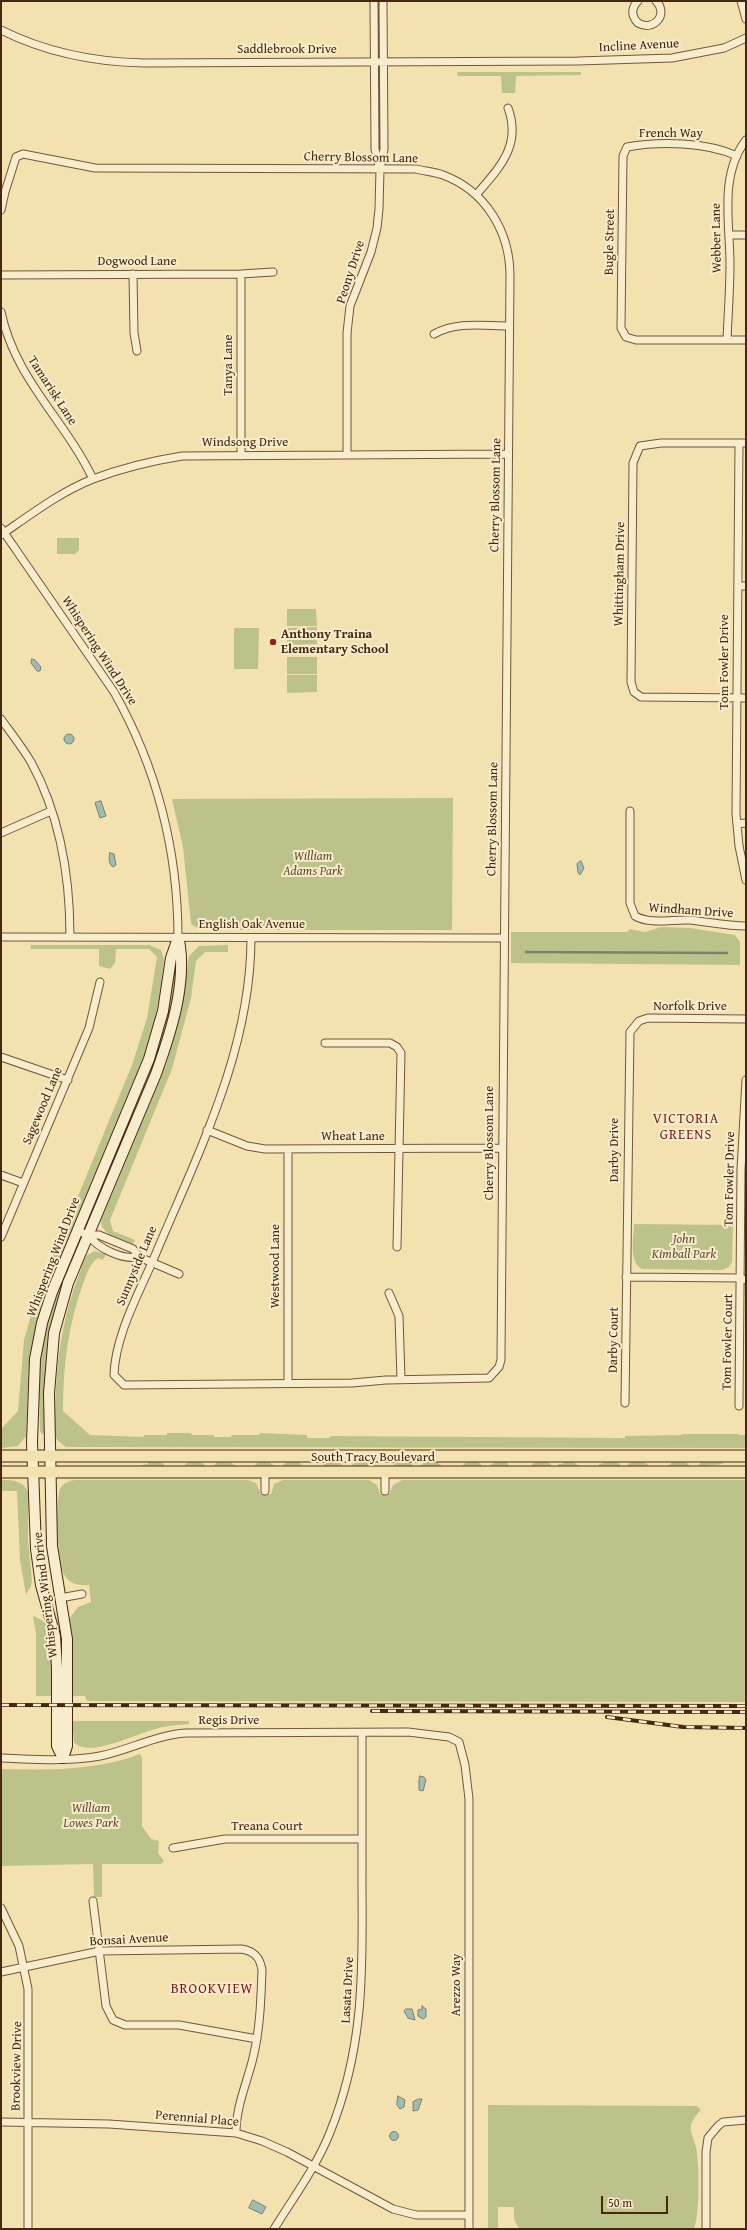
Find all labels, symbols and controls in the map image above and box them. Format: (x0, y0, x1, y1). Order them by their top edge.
street label: Incline Avenue (598, 36, 680, 56)
street label: Saddlebrook Drive (237, 42, 337, 58)
street label: French Way (639, 126, 703, 142)
street label: Cherry Blossom Lane (304, 149, 418, 167)
street label: Webber Lane (709, 203, 725, 273)
street label: Bugle Street (602, 209, 618, 275)
street label: Peony Drive (333, 238, 369, 306)
street label: Dogwood Lane (98, 254, 176, 270)
street label: Tanya Lane (221, 334, 237, 396)
street label: Tamarisk Lane (24, 354, 80, 428)
street label: Windsong Drive (202, 435, 288, 451)
street label: Cherry Blossom Lane (487, 438, 505, 552)
street label: Whittingham Drive (611, 522, 629, 626)
street label: Whispering Wind Drive (58, 594, 140, 708)
street label: Tom Fowler Drive (717, 614, 733, 710)
place label: Anthony Traina Elementary School (281, 627, 389, 658)
marker: Anthony Traina Elementary School (268, 637, 278, 647)
street label: Cherry Blossom Lane (484, 762, 502, 876)
park label: William Adams Park (283, 849, 343, 880)
street label: Windham Drive (648, 900, 734, 922)
street label: English Oak Avenue (199, 917, 305, 933)
street label: Norfolk Drive (653, 999, 727, 1015)
street label: Sagewood Lane (20, 1065, 66, 1147)
street label: Cherry Blossom Lane (482, 1086, 498, 1200)
district label: VICTORIA GREENS (653, 1111, 719, 1144)
street label: Darby Drive (607, 1118, 623, 1182)
street label: Wheat Lane (321, 1129, 385, 1145)
street label: Tom Fowler Drive (721, 1131, 739, 1227)
street label: Whispering Wind Drive (24, 1195, 84, 1319)
street label: Sunnyside Lane (113, 1224, 161, 1308)
street label: Westwood Lane (268, 1224, 284, 1308)
park label: John Kimball Park (652, 1232, 716, 1263)
street label: Tom Fowler Court (719, 1293, 737, 1391)
street label: Darby Court (606, 1307, 622, 1373)
street label: South Tracy Boulevard (311, 1450, 435, 1466)
street label: Whispering Wind Drive (31, 1531, 61, 1659)
street label: Regis Drive (199, 1713, 259, 1729)
park label: William Lowes Park (63, 1801, 119, 1832)
street label: Treana Court (231, 1819, 303, 1835)
street label: Bonsai Avenue (89, 1930, 169, 1950)
street label: Arezzo Way (449, 1953, 465, 2017)
street label: Lasata Drive (338, 1956, 358, 2024)
district label: BROOKVIEW (171, 1981, 253, 1997)
street label: Brookview Drive (8, 2021, 26, 2111)
street label: Perennial Place (155, 2108, 239, 2130)
scale bar (603, 2188, 670, 2214)
text: 50 m (608, 2194, 632, 2211)

